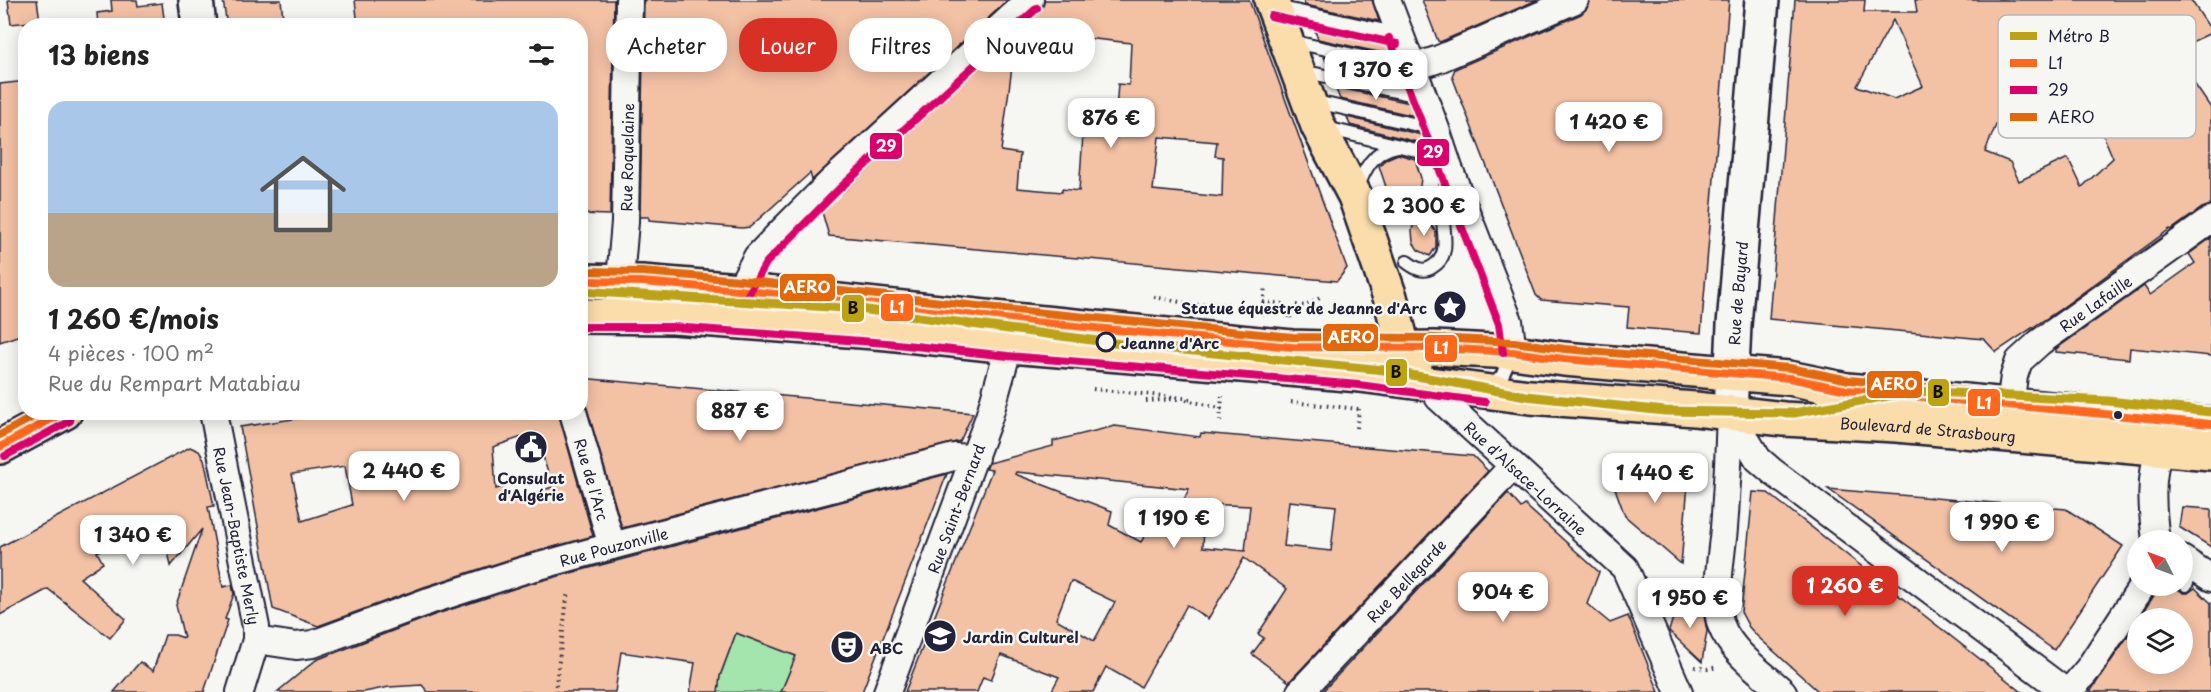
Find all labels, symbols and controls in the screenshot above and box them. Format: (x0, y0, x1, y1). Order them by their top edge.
legend (1998, 15, 2196, 138)
chip: Acheter (606, 18, 727, 72)
chip: Louer (739, 18, 837, 72)
chip: Filtres (849, 18, 952, 72)
chip: Nouveau (964, 18, 1095, 72)
text: Métro B (2048, 23, 2110, 47)
text: 13 biens (48, 35, 149, 74)
icon: filters (525, 38, 558, 71)
pin: 1 370 € (1321, 50, 1431, 101)
text: L1 (2048, 50, 2063, 74)
text: 1 370 € (1338, 54, 1414, 84)
text: 29 (2048, 77, 2068, 101)
pin: 876 € (1069, 98, 1153, 149)
text: 876 € (1082, 102, 1140, 132)
pin: 1 420 € (1554, 102, 1664, 153)
street label: Rue Roquelaine (614, 103, 639, 212)
text: AERO (2048, 104, 2095, 128)
text: 1 420 € (1569, 106, 1649, 136)
line badge: 29 (869, 132, 903, 160)
text: 29 (876, 133, 896, 157)
line badge: 29 (1416, 138, 1450, 167)
text: 29 (1423, 139, 1443, 163)
icon: home (249, 140, 357, 248)
pin: 2 300 € (1369, 186, 1479, 237)
text: 2 300 € (1382, 190, 1466, 220)
street label: Rue de Bayard (1722, 240, 1753, 346)
street label: Rue Lafaille (2054, 269, 2136, 337)
line badge: AERO (779, 273, 836, 302)
text: AERO (783, 274, 830, 298)
place icon: Statue équestre de Jeanne d'Arc (1432, 289, 1468, 325)
line badge: L1 (880, 293, 914, 322)
line badge: B (841, 294, 865, 323)
text: L1 (889, 294, 905, 318)
text: B (848, 295, 859, 319)
place label: Statue équestre de Jeanne d'Arc (1181, 296, 1427, 319)
text: 1 260 €/mois (48, 299, 219, 338)
line badge: AERO (1322, 323, 1379, 352)
text: AERO (1327, 324, 1374, 348)
place label: Jeanne d'Arc (1121, 331, 1219, 354)
marker: Jeanne d'Arc (1096, 332, 1116, 352)
line badge: L1 (1424, 334, 1458, 363)
text: L1 (1433, 335, 1449, 359)
text: 4 pièces · 100 m² (48, 338, 214, 368)
line badge: B (1385, 358, 1408, 387)
text: B (1391, 359, 1402, 383)
text: Rue du Rempart Matabiau (48, 368, 301, 398)
line badge: AERO (1866, 370, 1923, 399)
text: AERO (1870, 371, 1917, 395)
line badge: B (1927, 378, 1950, 407)
text: B (1933, 379, 1944, 403)
line badge: L1 (1967, 388, 2001, 417)
text: L1 (1976, 390, 1992, 414)
pin: 887 € (698, 391, 782, 442)
text: 887 € (711, 395, 769, 425)
unlabelled marker (2112, 409, 2124, 421)
street label: Boulevard de Strasbourg (1839, 411, 2017, 447)
street label: Rue d'Alsace-Lorraine (1460, 415, 1593, 540)
public building icon: Consulat d'Algérie (513, 429, 549, 465)
street label: Rue de l'Arc (570, 435, 615, 523)
street label: Rue Saint-Bernard (921, 440, 990, 576)
street label: Rue Jean-Baptiste Merly (209, 445, 267, 626)
pin: 2 440 € (349, 451, 459, 502)
pin: 1 440 € (1600, 453, 1710, 504)
text: 2 440 € (363, 455, 445, 485)
text: 1 440 € (1616, 457, 1694, 487)
place label: Consulat d'Algérie (497, 466, 565, 506)
pin: 1 190 € (1119, 498, 1229, 549)
text: 1 190 € (1138, 502, 1210, 532)
pin: 1 990 € (1947, 502, 2057, 553)
text: 1 990 € (1964, 506, 2040, 536)
pin: 1 340 € (78, 515, 188, 566)
text: 1 340 € (94, 519, 172, 549)
street label: Rue Pouzonville (557, 520, 670, 571)
north arrow (2127, 530, 2193, 596)
map controls (2127, 530, 2193, 674)
street label: Rue Bellegarde (1361, 533, 1451, 627)
pin: 1 260 € (1790, 566, 1900, 617)
text: 1 260 € (1806, 570, 1884, 600)
pin: 904 € (1461, 572, 1545, 623)
text: 904 € (1472, 576, 1534, 606)
pin: 1 950 € (1635, 578, 1745, 629)
text: 1 950 € (1652, 582, 1728, 612)
button: layers (2127, 608, 2193, 674)
school or university icon: Jardin Culturel (922, 618, 958, 654)
place label: Jardin Culturel (963, 625, 1079, 648)
theatre icon: ABC (829, 629, 865, 665)
place label: ABC (870, 636, 903, 659)

